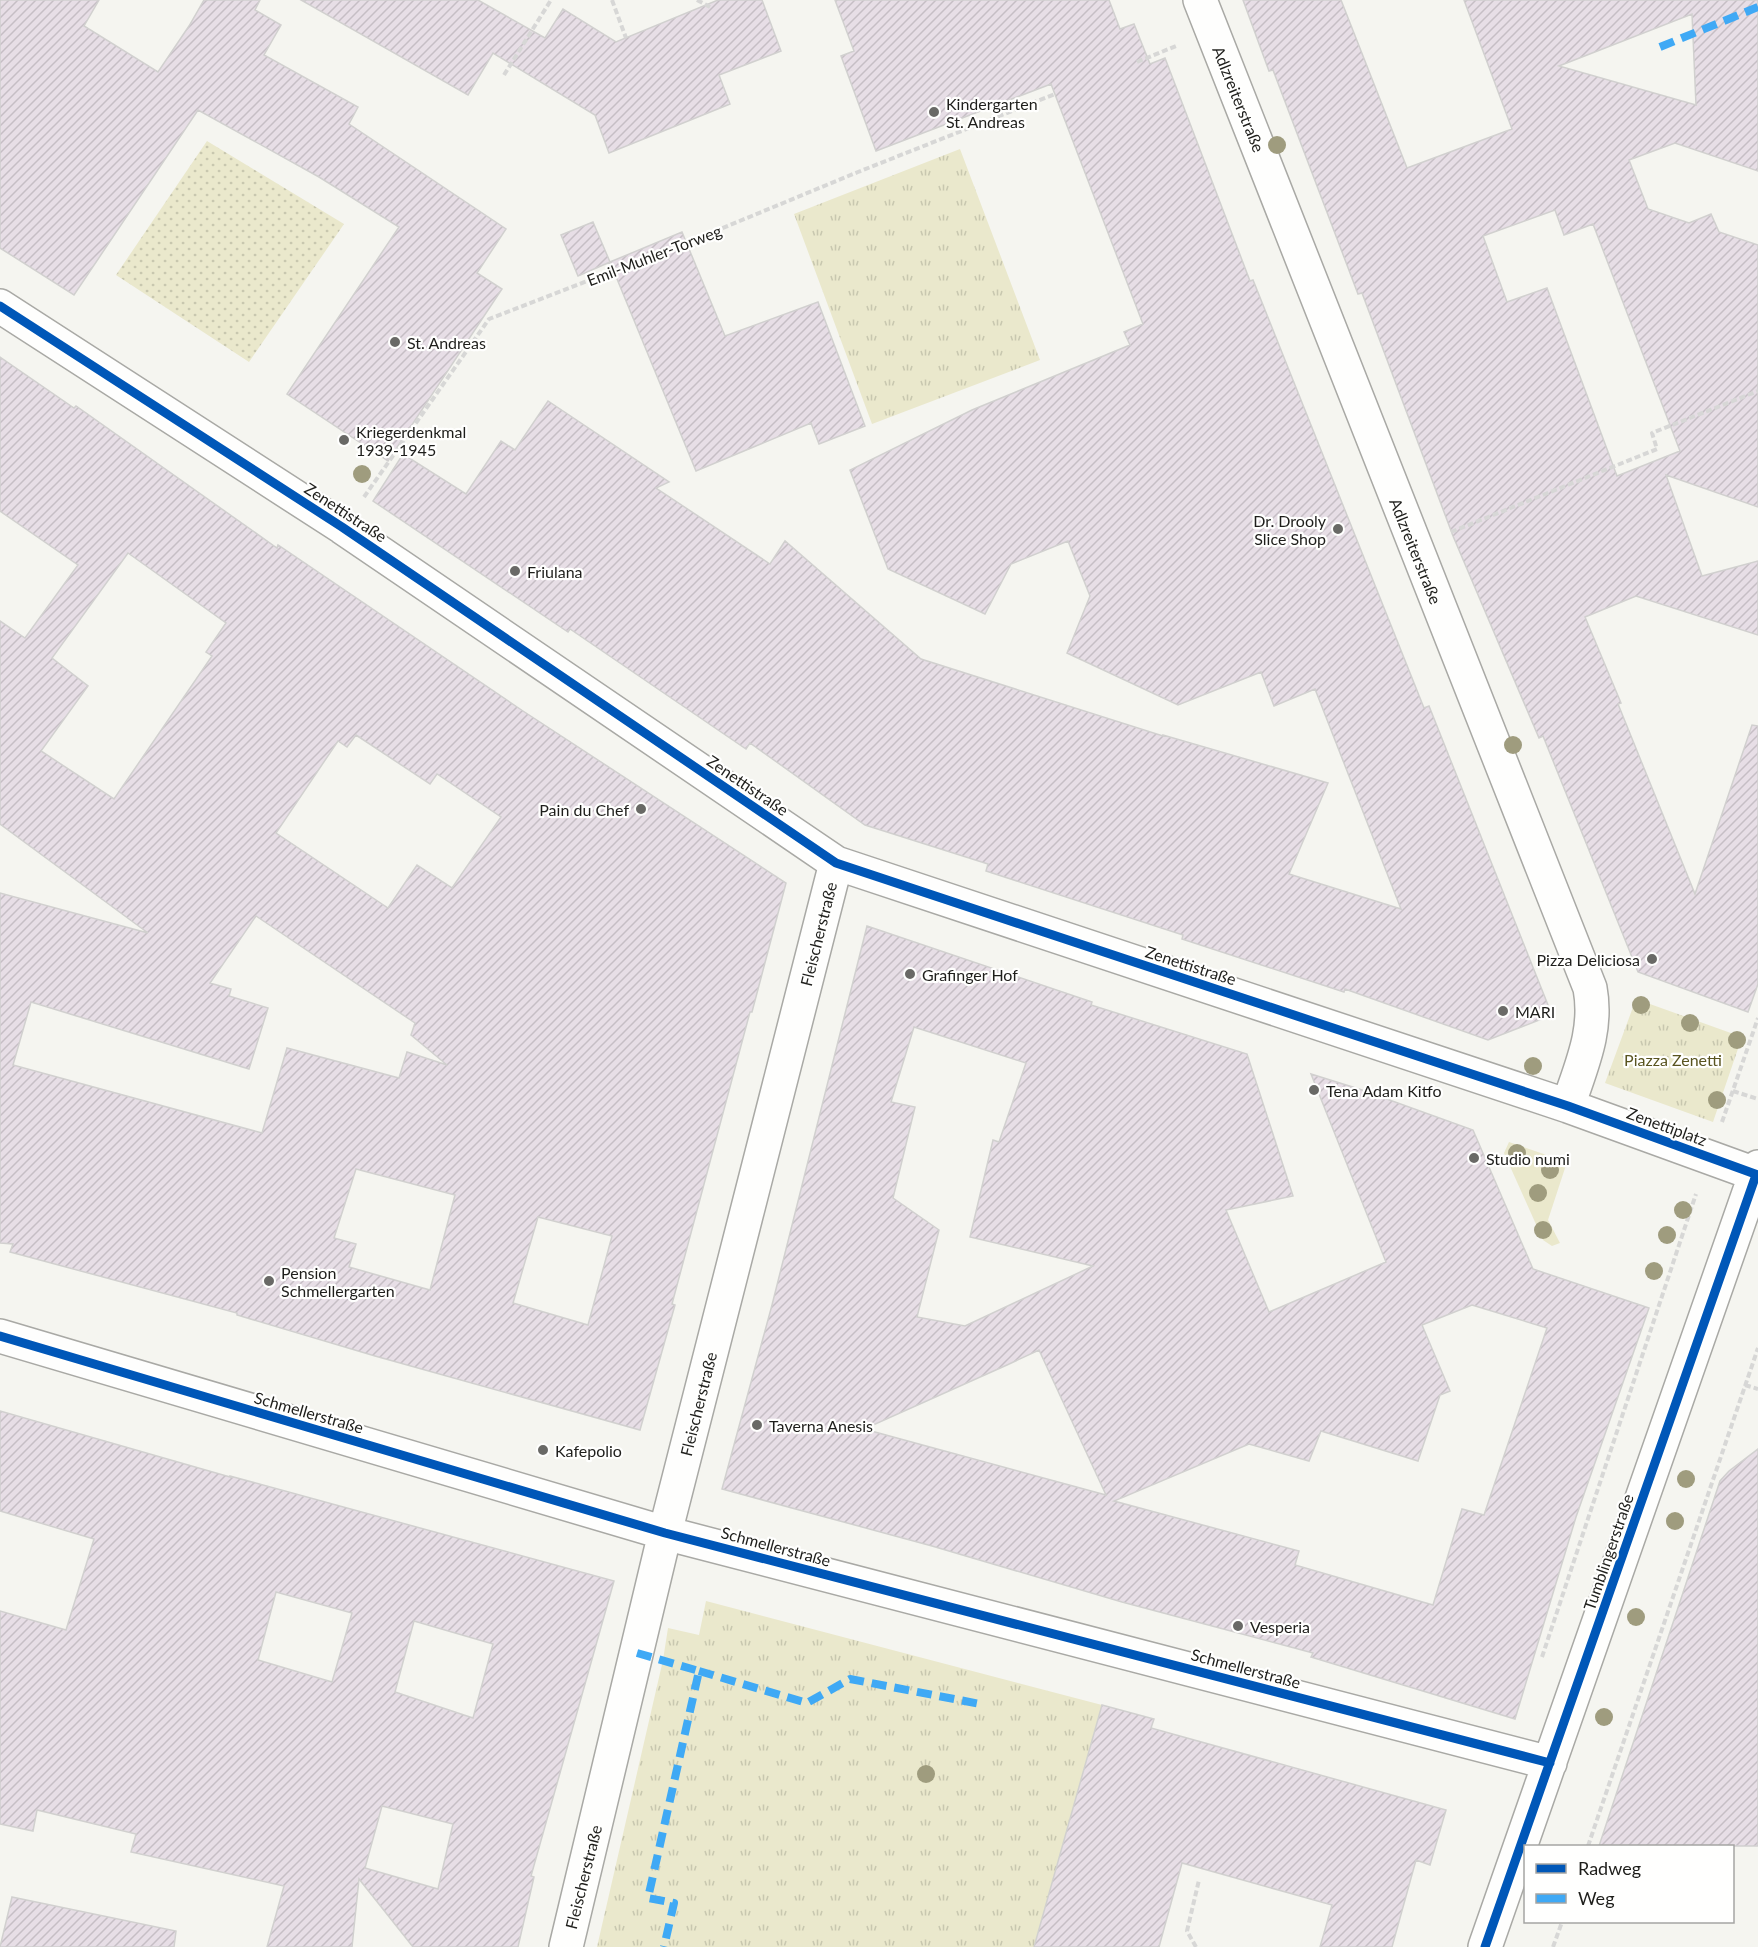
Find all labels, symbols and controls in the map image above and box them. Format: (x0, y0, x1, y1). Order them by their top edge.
street label: Adlzreiterstraße (1209, 43, 1269, 155)
place label: Kindergarten St. Andreas (946, 94, 1038, 131)
marker: Kindergarten St. Andreas (927, 105, 941, 119)
street label: Emil-Muhler-Torweg (584, 221, 724, 289)
place label: St. Andreas (407, 333, 486, 352)
marker: St. Andreas (388, 335, 402, 349)
place label: Kriegerdenkmal 1939-1945 (356, 422, 466, 459)
marker: Kriegerdenkmal 1939-1945 (337, 433, 351, 447)
street label: Zenettistraße (301, 478, 391, 546)
street label: Adlzreiterstraße (1386, 495, 1446, 607)
place label: Dr. Drooly Slice Shop (1253, 511, 1327, 548)
marker: Dr. Drooly Slice Shop (1331, 522, 1345, 536)
place label: Friulana (527, 562, 583, 581)
marker: Friulana (508, 564, 522, 578)
street label: Zenettistraße (704, 751, 792, 819)
place label: Pain du Chef (539, 800, 629, 819)
marker: Pain du Chef (634, 802, 648, 816)
street label: Fleischerstraße (796, 880, 840, 988)
street label: Zenettistraße (1143, 941, 1239, 989)
place label: Pizza Deliciosa (1537, 950, 1640, 969)
marker: Pizza Deliciosa (1645, 952, 1659, 966)
place label: Grafinger Hof (922, 965, 1018, 984)
marker: Grafinger Hof (903, 967, 917, 981)
place label: MARI (1515, 1002, 1555, 1021)
marker: MARI (1496, 1004, 1510, 1018)
park label: Piazza Zenetti (1624, 1050, 1722, 1069)
place label: Tena Adam Kitfo (1326, 1081, 1441, 1100)
marker: Tena Adam Kitfo (1307, 1083, 1321, 1097)
street label: Zenettiplatz (1625, 1103, 1709, 1149)
place label: Studio numi (1486, 1149, 1570, 1168)
marker: Studio numi (1467, 1151, 1481, 1165)
place label: Pension Schmellergarten (281, 1263, 395, 1300)
marker: Pension Schmellergarten (262, 1274, 276, 1288)
street label: Fleischerstraße (676, 1350, 720, 1458)
street label: Schmellerstraße (252, 1387, 366, 1437)
place label: Taverna Anesis (769, 1416, 873, 1435)
marker: Taverna Anesis (750, 1418, 764, 1432)
place label: Kafepolio (555, 1441, 622, 1460)
marker: Kafepolio (536, 1443, 550, 1457)
street label: Tumblingerstraße (1579, 1491, 1637, 1613)
street label: Schmellerstraße (719, 1522, 833, 1570)
place label: Vesperia (1250, 1617, 1310, 1636)
marker: Vesperia (1231, 1619, 1245, 1633)
street label: Schmellerstraße (1189, 1644, 1303, 1692)
street label: Fleischerstraße (561, 1823, 605, 1931)
legend (1524, 1845, 1734, 1923)
text: Radweg (1578, 1857, 1641, 1879)
text: Weg (1578, 1887, 1615, 1909)

